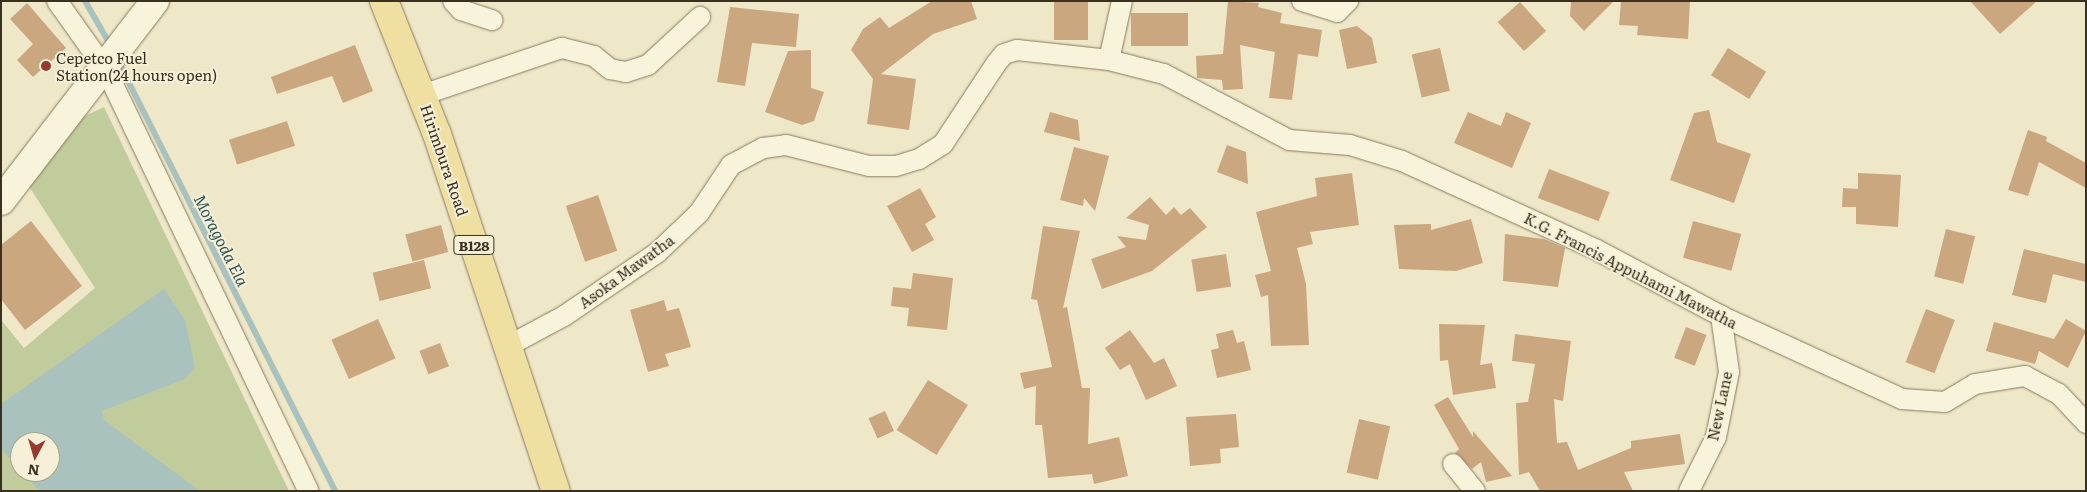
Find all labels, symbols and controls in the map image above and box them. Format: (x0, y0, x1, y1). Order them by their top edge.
place label: Cepetco Fuel Station(24 hours open) (56, 48, 217, 83)
marker: Cepetco Fuel Station(24 hours open) (40, 60, 52, 72)
street label: Hirimbura Road (417, 102, 473, 218)
water label: Moragoda Ela (191, 191, 253, 289)
street label: K.G. Francis Appuhami Mawatha (1521, 208, 1741, 332)
street label: Asoka Mawatha (575, 230, 677, 312)
road number: B128 (453, 234, 495, 256)
street label: New Lane (1703, 370, 1735, 442)
north arrow (10, 432, 60, 482)
text: N (27, 460, 40, 481)

